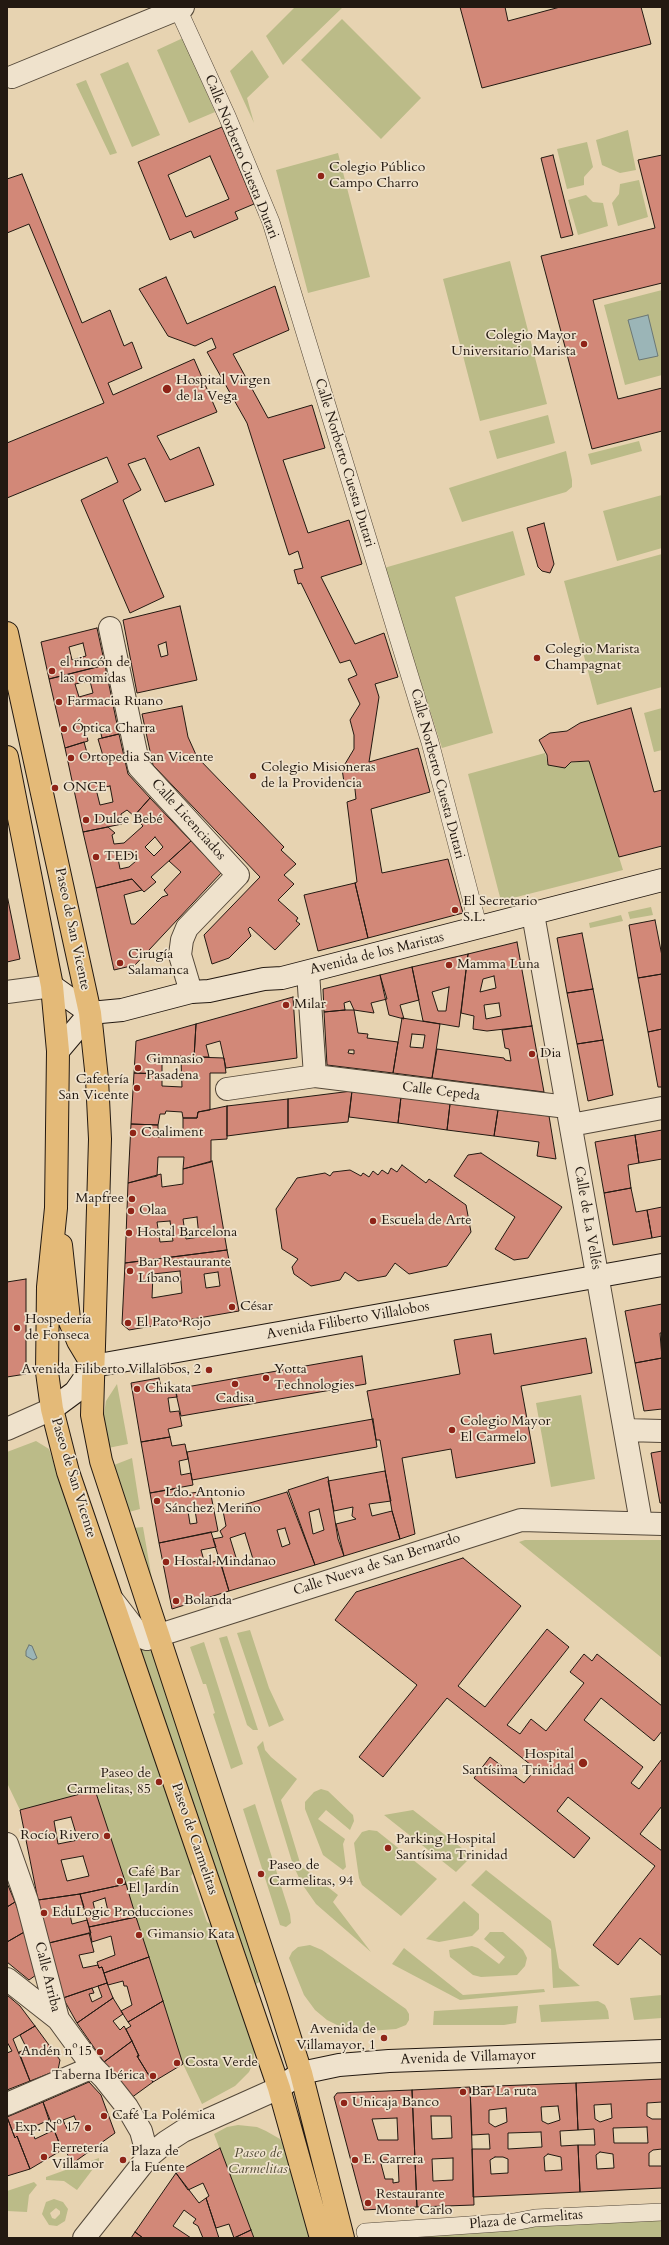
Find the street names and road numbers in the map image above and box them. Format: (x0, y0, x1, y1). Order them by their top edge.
street label: Calle Norberto Cuesta Dutari (200, 72, 282, 242)
street label: Calle Norberto Cuesta Dutari (310, 377, 378, 549)
street label: Calle Norberto Cuesta Dutari (406, 687, 468, 861)
street label: Calle Licenciados (147, 776, 229, 864)
street label: Paseo de San Vicente (51, 866, 93, 992)
street label: Avenida de los Maristas (308, 929, 446, 979)
street label: Calle Cepeda (401, 1079, 481, 1105)
street label: Calle de La Vellés (570, 1165, 604, 1271)
street label: Avenida Filiberto Villalobos (265, 1298, 431, 1344)
street label: Paseo de San Vicente (47, 1416, 99, 1540)
street label: Calle Nueva de San Bernardo (292, 1530, 462, 1600)
street label: Paseo de Carmelitas (167, 1781, 221, 1897)
street label: Calle Arriba (30, 1940, 64, 2014)
street label: Avenida de Villamayor (400, 2047, 536, 2069)
street label: Plaza de Carmelitas (468, 2207, 584, 2233)

